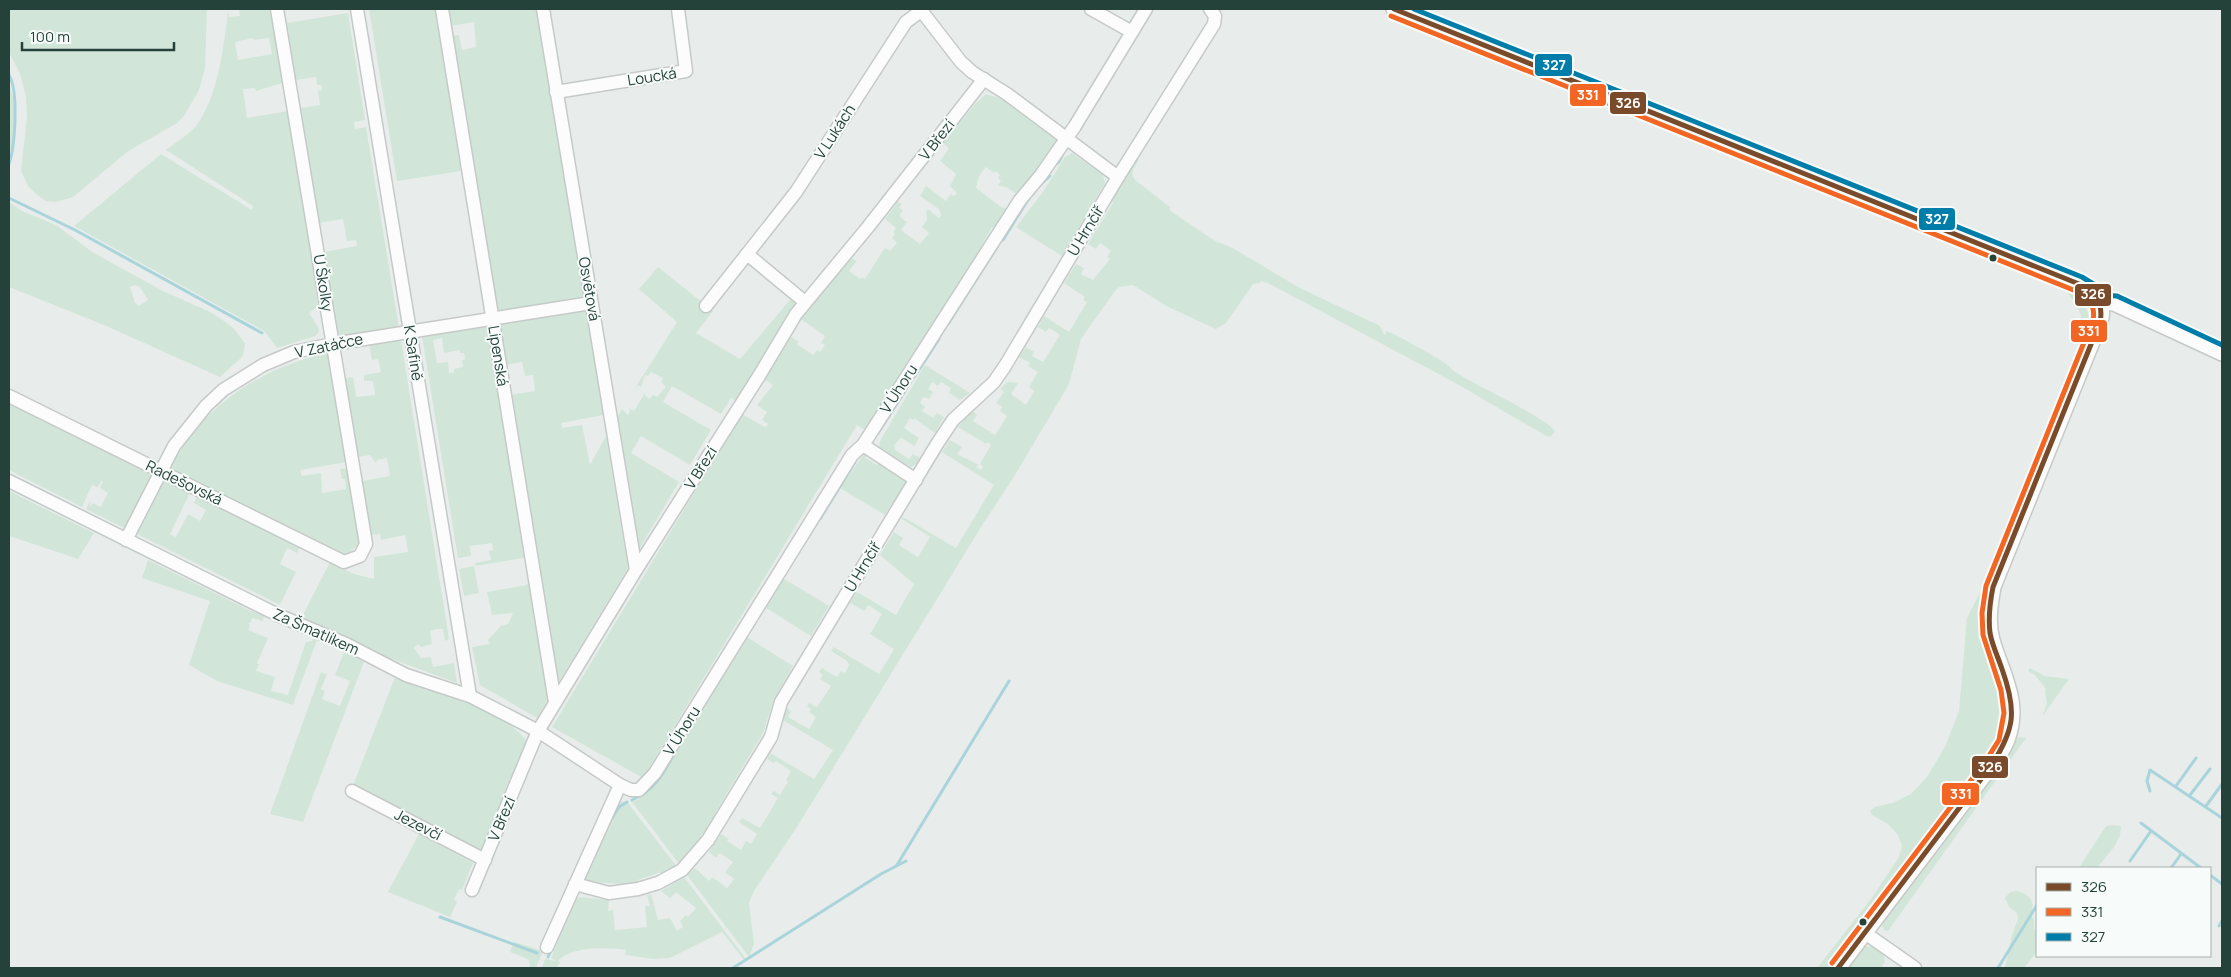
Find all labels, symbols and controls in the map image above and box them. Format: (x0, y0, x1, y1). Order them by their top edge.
scale bar (22, 20, 175, 52)
text: 100 m (30, 26, 70, 47)
line badge: 327 (1534, 53, 1573, 77)
text: 327 (1542, 55, 1566, 74)
street label: Loucká (626, 62, 678, 91)
line badge: 331 (1569, 83, 1607, 107)
text: 331 (1577, 85, 1599, 104)
line badge: 326 (1609, 91, 1647, 115)
text: 326 (1615, 93, 1641, 112)
street label: V Lukách (809, 100, 860, 163)
street label: V Březí (914, 114, 960, 165)
street label: U Hrnčíř (1062, 201, 1109, 260)
line badge: 327 (1918, 207, 1956, 231)
text: 327 (1925, 209, 1949, 228)
street label: U Školky (309, 253, 338, 313)
unlabelled marker (1988, 253, 1998, 263)
street label: Osvětová (574, 255, 605, 323)
line badge: 326 (2074, 283, 2112, 307)
text: 326 (2080, 284, 2106, 303)
line badge: 331 (2070, 319, 2108, 343)
text: 331 (2078, 321, 2100, 340)
street label: K Safině (399, 324, 428, 382)
street label: Lipenská (483, 324, 514, 388)
street label: V Zatáčce (293, 328, 365, 363)
street label: V Úhoru (875, 360, 922, 417)
street label: V Březí (679, 442, 722, 493)
street label: Radešovská (142, 455, 226, 510)
street label: U Hrnčíř (839, 537, 886, 596)
street label: Za Šmatlíkem (270, 603, 363, 660)
street label: V Úhoru (658, 702, 705, 759)
line badge: 326 (1971, 755, 2009, 779)
text: 326 (1977, 757, 2003, 776)
line badge: 331 (1941, 782, 1980, 806)
text: 331 (1950, 784, 1972, 803)
street label: V Březí (483, 793, 521, 844)
street label: Jezevčí (391, 804, 446, 846)
legend (2036, 867, 2211, 957)
text: 326 (2081, 876, 2107, 897)
text: 331 (2081, 901, 2103, 922)
unlabelled marker (1858, 917, 1868, 927)
text: 327 (2081, 926, 2105, 947)

